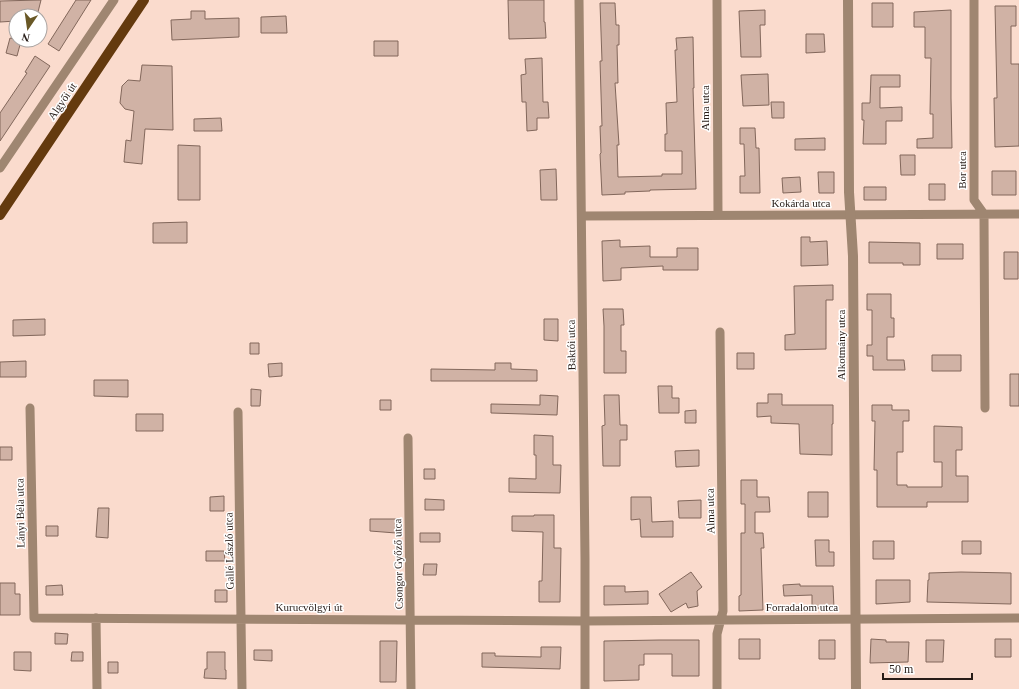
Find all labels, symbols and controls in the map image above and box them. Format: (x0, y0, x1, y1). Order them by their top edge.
north arrow (8, 8, 48, 48)
text: N (20, 31, 31, 44)
street label: Algyői út (45, 80, 79, 122)
street label: Alma utca (699, 85, 711, 131)
street label: Bor utca (956, 151, 968, 189)
street label: Kokárda utca (772, 197, 831, 209)
street label: Alkotmány utca (835, 310, 847, 380)
street label: Baktói utca (565, 320, 577, 370)
street label: Lányi Béla utca (13, 478, 27, 548)
street label: Alma utca (704, 488, 716, 534)
street label: Gallé László utca (222, 512, 236, 590)
street label: Csongor Győző utca (391, 519, 405, 609)
street label: Kurucvölgyi út (276, 601, 342, 613)
street label: Forradalom utca (766, 601, 838, 613)
scale bar (883, 655, 972, 681)
text: 50 m (889, 662, 914, 676)

